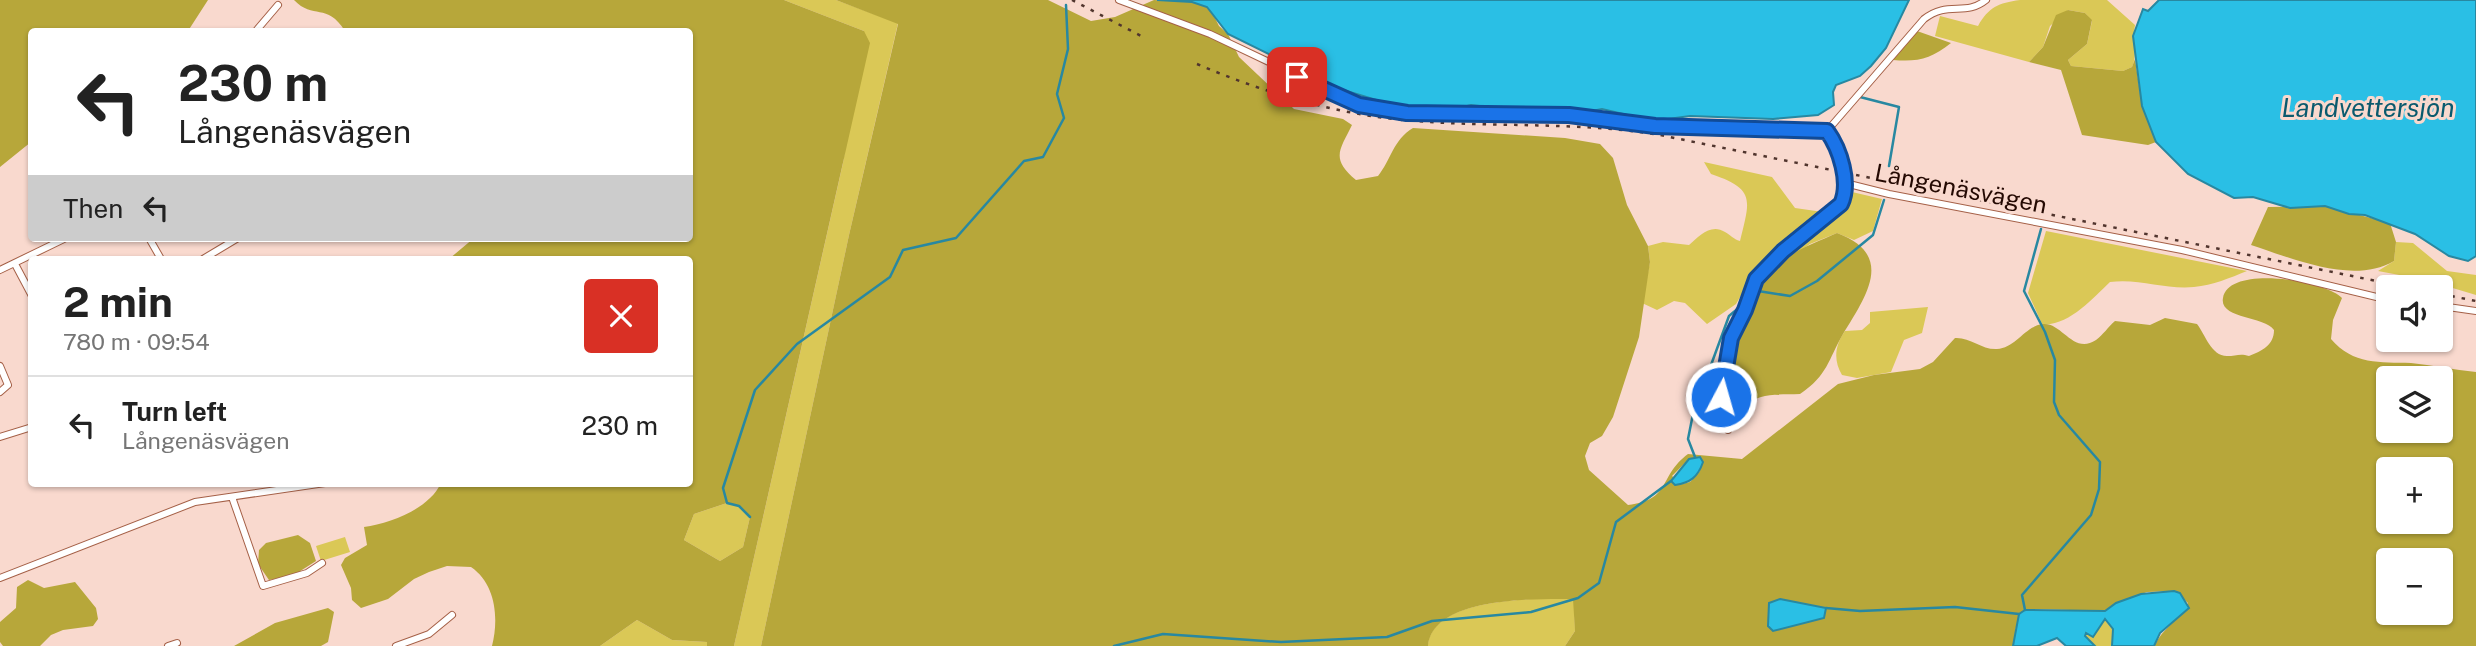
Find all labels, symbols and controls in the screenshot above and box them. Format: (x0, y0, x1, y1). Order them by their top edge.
pin (1267, 47, 1327, 107)
text: 230 m (178, 54, 328, 112)
icon: left (63, 56, 154, 147)
icon: arrive (1278, 58, 1316, 96)
water label: Landvettersjön (2281, 92, 2455, 123)
text: Långenäsvägen (178, 113, 411, 150)
street label: Långenäsvägen (1872, 158, 2050, 218)
icon: left (137, 189, 175, 227)
text: Then (63, 193, 123, 224)
map controls (2376, 275, 2453, 625)
button: sound (2376, 275, 2453, 352)
text: 2 min (63, 277, 173, 326)
button: close (584, 279, 658, 353)
text: 780 m · 09:54 (63, 328, 210, 355)
position arrow (1684, 360, 1758, 434)
button: layers (2376, 366, 2453, 443)
text: Turn left (122, 396, 227, 427)
icon: left (63, 406, 101, 444)
text: 230 m (582, 410, 658, 441)
text: Långenäsvägen (122, 427, 290, 454)
button: + (2376, 457, 2453, 534)
button: − (2376, 548, 2453, 625)

